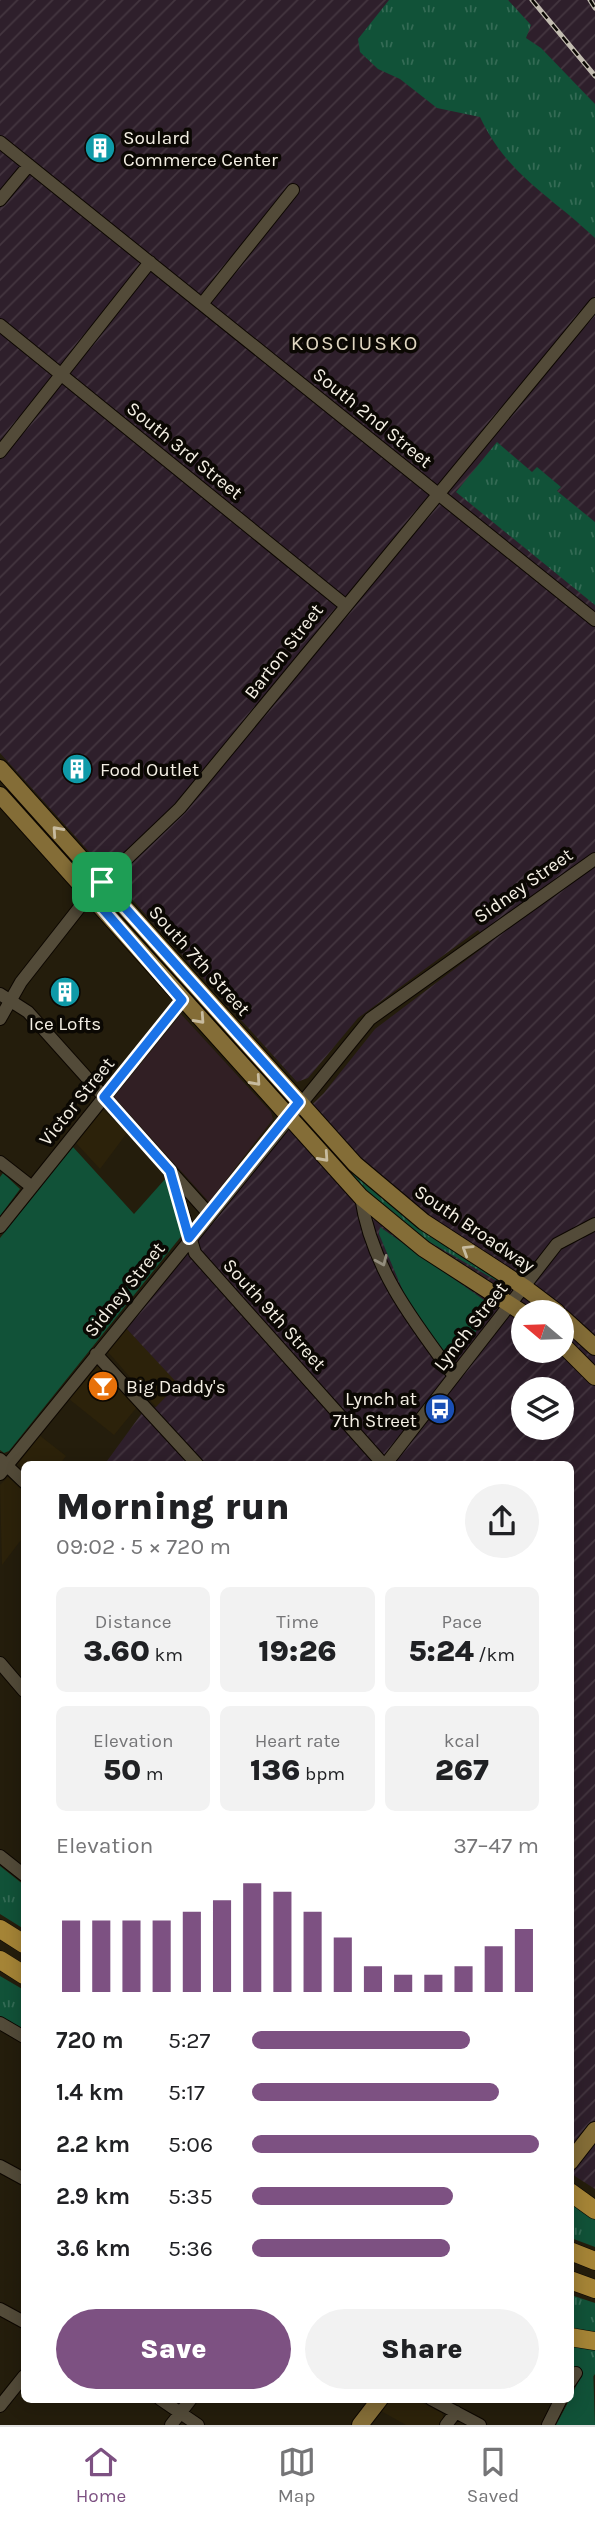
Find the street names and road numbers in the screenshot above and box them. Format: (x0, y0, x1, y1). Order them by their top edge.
street label: South 2nd Street (308, 363, 436, 473)
street label: South 3rd Street (122, 397, 247, 504)
street label: Barton Street (240, 600, 328, 704)
street label: Sidney Street (470, 844, 577, 928)
street label: South 7th Street (144, 901, 255, 1020)
street label: Victor Street (34, 1053, 119, 1150)
street label: South Broadway (410, 1180, 539, 1277)
street label: Sidney Street (80, 1238, 170, 1341)
street label: South 9th Street (218, 1254, 330, 1375)
street label: Lynch Street (429, 1278, 512, 1375)

